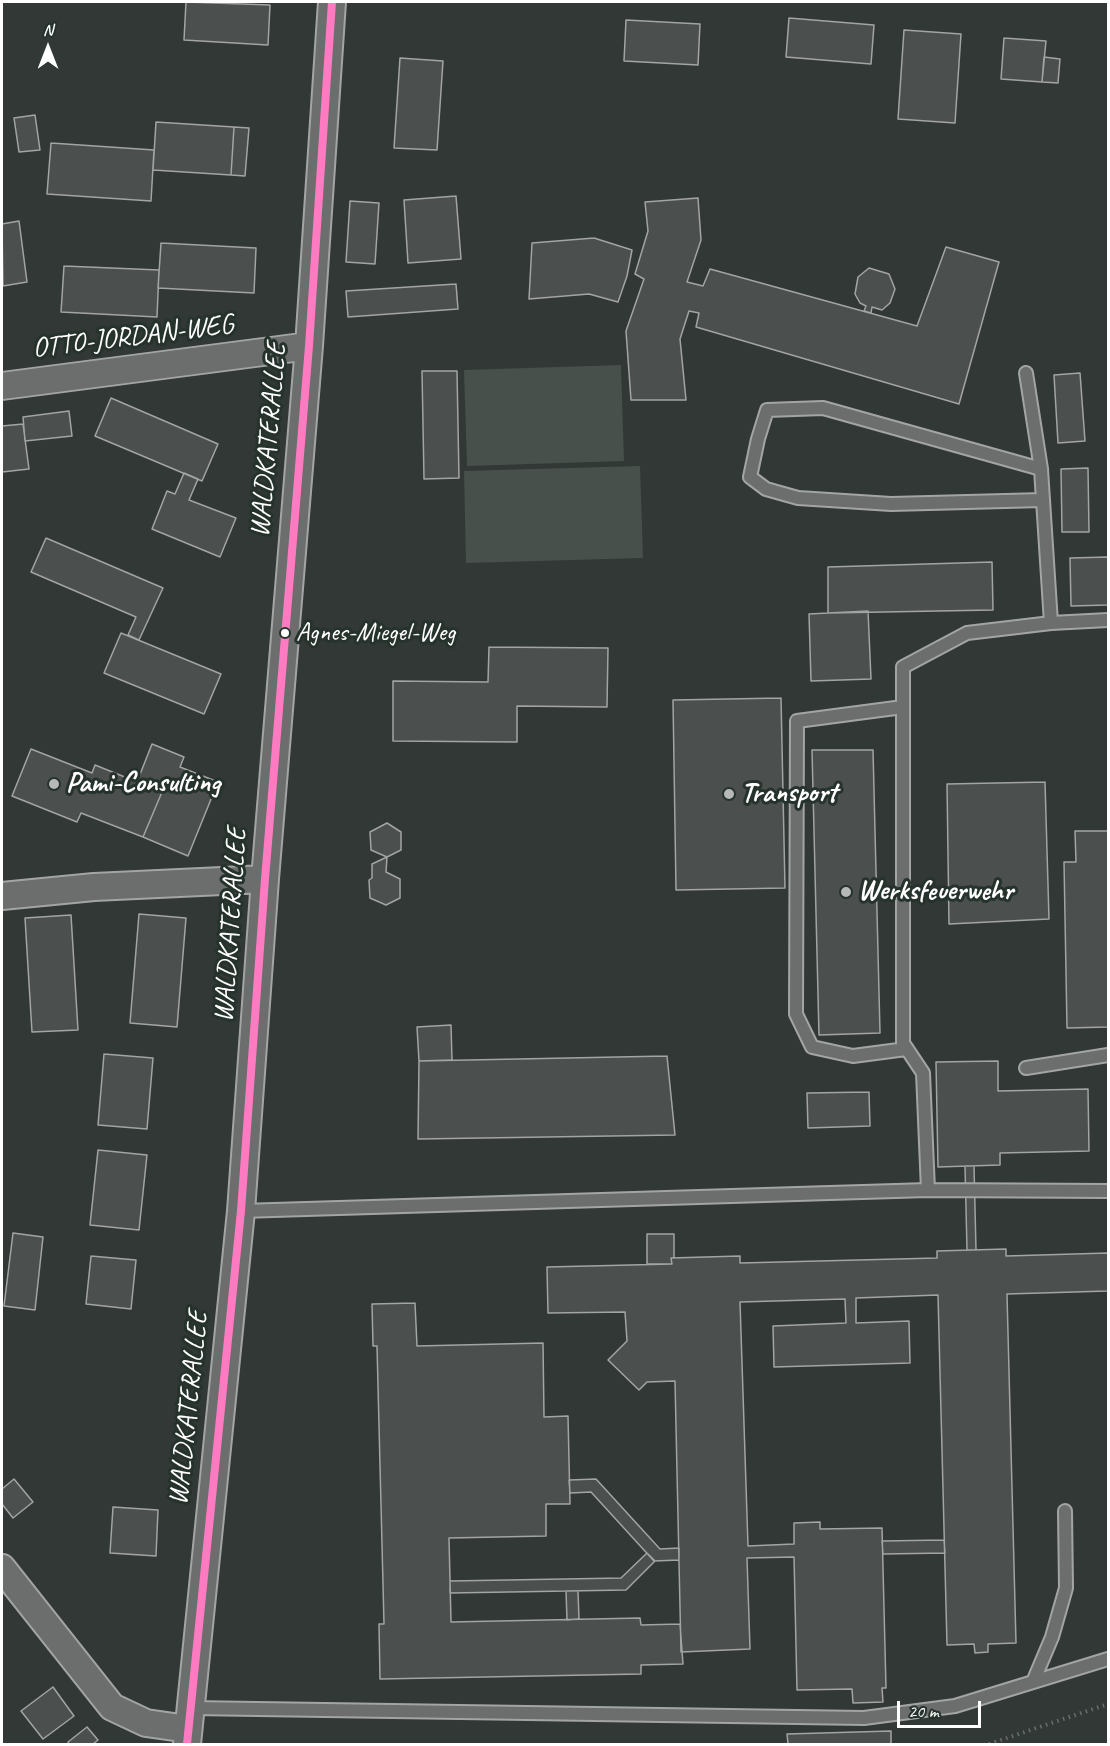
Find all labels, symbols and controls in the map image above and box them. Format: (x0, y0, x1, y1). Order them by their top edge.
north arrow (18, 18, 78, 78)
text: N (43, 20, 53, 40)
street label: OTTO-JORDAN-WEG (31, 308, 235, 366)
street label: WALDKATERALLEE (244, 341, 294, 539)
place label: Agnes-Miegel-Weg (296, 617, 455, 649)
marker: Agnes-Miegel-Weg (279, 627, 291, 639)
place label: Pami-Consulting (66, 767, 220, 801)
marker: Pami-Consulting (47, 777, 61, 791)
place label: Transport (741, 777, 837, 811)
marker: Transport (722, 787, 736, 801)
street label: WALDKATERALLEE (207, 827, 255, 1023)
place label: Werksfeuerwehr (858, 875, 1013, 909)
marker: Werksfeuerwehr (839, 885, 853, 899)
street label: WALDKATERALLEE (162, 1309, 216, 1507)
scale bar (900, 1689, 984, 1727)
text: 20 m (908, 1700, 939, 1722)

